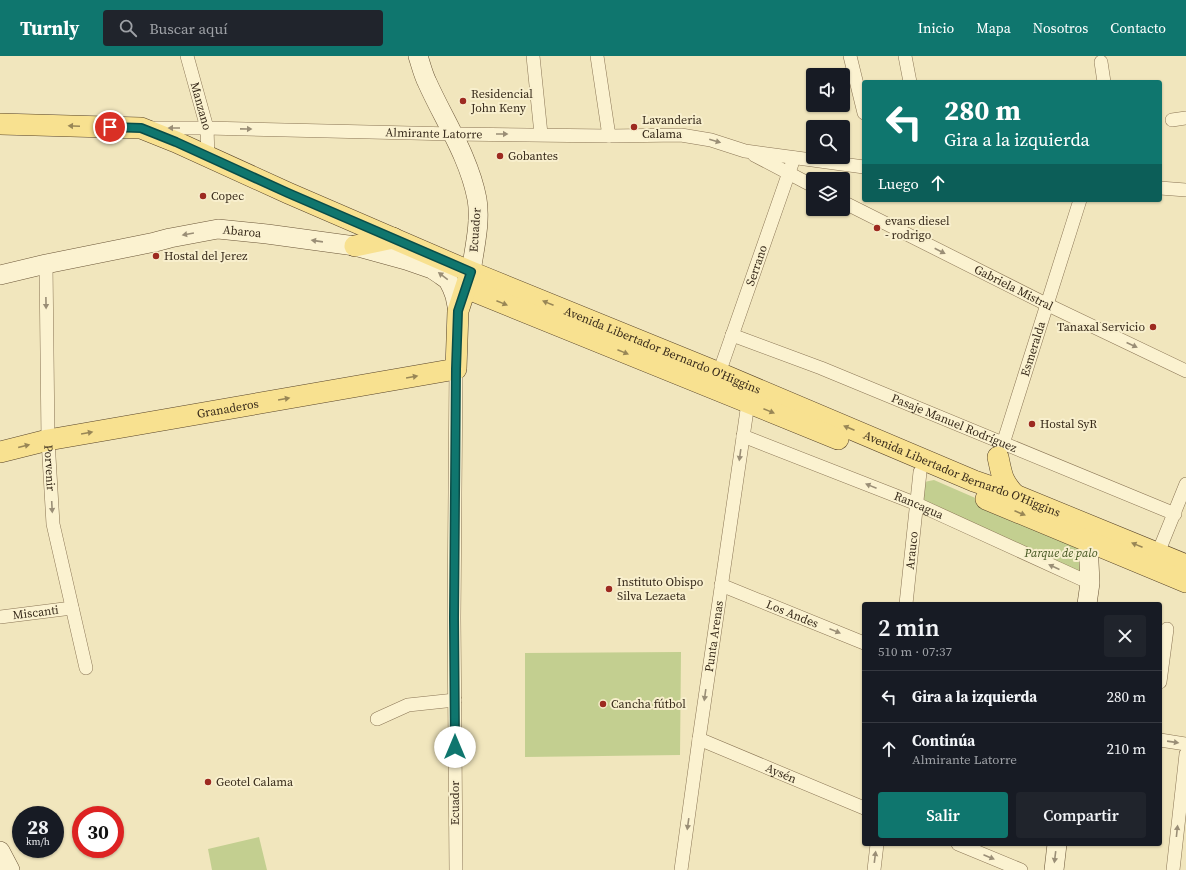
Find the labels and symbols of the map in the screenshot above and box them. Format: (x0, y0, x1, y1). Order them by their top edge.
street label: Manzano (187, 80, 215, 132)
place label: Residencial John Keny (470, 86, 533, 116)
marker: Residencial John Keny (458, 96, 468, 106)
pin (93, 110, 127, 144)
place label: Lavanderia Calama (642, 112, 703, 142)
marker: Lavanderia Calama (629, 122, 639, 132)
one-way arrow (67, 123, 80, 129)
street label: Almirante Latorre (385, 124, 482, 142)
one-way arrow (167, 125, 180, 131)
one-way arrow (240, 126, 253, 132)
one-way arrow (496, 131, 509, 137)
one-way arrow (709, 138, 721, 144)
place label: Gobantes (508, 148, 558, 164)
marker: Gobantes (495, 151, 505, 161)
place label: Copec (211, 188, 244, 204)
marker: Copec (198, 191, 208, 201)
street label: Ecuador (465, 207, 485, 253)
place label: evans diesel - rodrigo (885, 213, 950, 243)
street label: Abaroa (222, 222, 263, 241)
marker: evans diesel - rodrigo (872, 223, 882, 233)
one-way arrow (182, 232, 194, 238)
one-way arrow (311, 238, 323, 244)
street label: Serrano (742, 242, 771, 288)
place label: Hostal del Jerez (164, 248, 248, 264)
one-way arrow (934, 248, 946, 254)
marker: Hostal del Jerez (151, 251, 161, 261)
street label: Gabriela Mistral (971, 261, 1056, 314)
one-way arrow (437, 272, 448, 281)
one-way arrow (43, 297, 49, 310)
one-way arrow (497, 300, 509, 306)
one-way arrow (541, 300, 553, 306)
street label: Avenida Libertador Bernardo O'Higgins (562, 303, 763, 398)
street label: Esmeralda (1017, 319, 1049, 378)
place label: Tanaxal Servicio (1057, 319, 1145, 335)
marker: Tanaxal Servicio (1148, 322, 1158, 332)
one-way arrow (1127, 342, 1138, 348)
one-way arrow (617, 349, 628, 355)
one-way arrow (406, 373, 418, 379)
street label: Pasaje Manuel Rodríguez (889, 390, 1020, 456)
street label: Granaderos (196, 395, 260, 422)
one-way arrow (278, 396, 290, 402)
one-way arrow (764, 409, 776, 415)
place label: Hostal SyR (1040, 416, 1097, 432)
marker: Hostal SyR (1027, 419, 1037, 429)
one-way arrow (842, 425, 854, 431)
street label: Avenida Libertador Bernardo O'Higgins (861, 427, 1063, 521)
one-way arrow (81, 430, 93, 436)
one-way arrow (18, 443, 30, 449)
street label: Porvenir (40, 444, 59, 492)
one-way arrow (737, 449, 743, 462)
one-way arrow (865, 483, 877, 489)
street label: Rancagua (892, 488, 947, 523)
one-way arrow (49, 501, 55, 514)
one-way arrow (1015, 510, 1026, 516)
street label: Arauco (902, 530, 922, 570)
one-way arrow (1130, 542, 1142, 548)
park label: Parque de palo (1024, 545, 1098, 561)
one-way arrow (1049, 564, 1060, 570)
place label: Instituto Obispo Silva Lezaeta (617, 574, 704, 604)
marker: Instituto Obispo Silva Lezaeta (604, 584, 614, 594)
street label: Los Andes (764, 596, 821, 632)
street label: Punta Arenas (701, 600, 727, 673)
street label: Miscanti (12, 602, 60, 623)
one-way arrow (830, 628, 841, 634)
one-way arrow (702, 689, 708, 701)
place label: Cancha fútbol (611, 696, 686, 712)
marker: Cancha fútbol (598, 699, 608, 709)
position arrow (434, 726, 476, 768)
one-way arrow (1167, 739, 1179, 745)
street label: Aysén (763, 760, 799, 787)
place label: Geotel Calama (216, 774, 294, 790)
marker: Geotel Calama (203, 777, 213, 787)
street label: Ecuador (447, 781, 463, 825)
speed limit sign: 30 (72, 806, 124, 858)
one-way arrow (685, 818, 691, 830)
one-way arrow (1174, 825, 1181, 837)
one-way arrow (872, 851, 878, 863)
one-way arrow (1052, 851, 1058, 863)
one-way arrow (984, 854, 995, 860)

